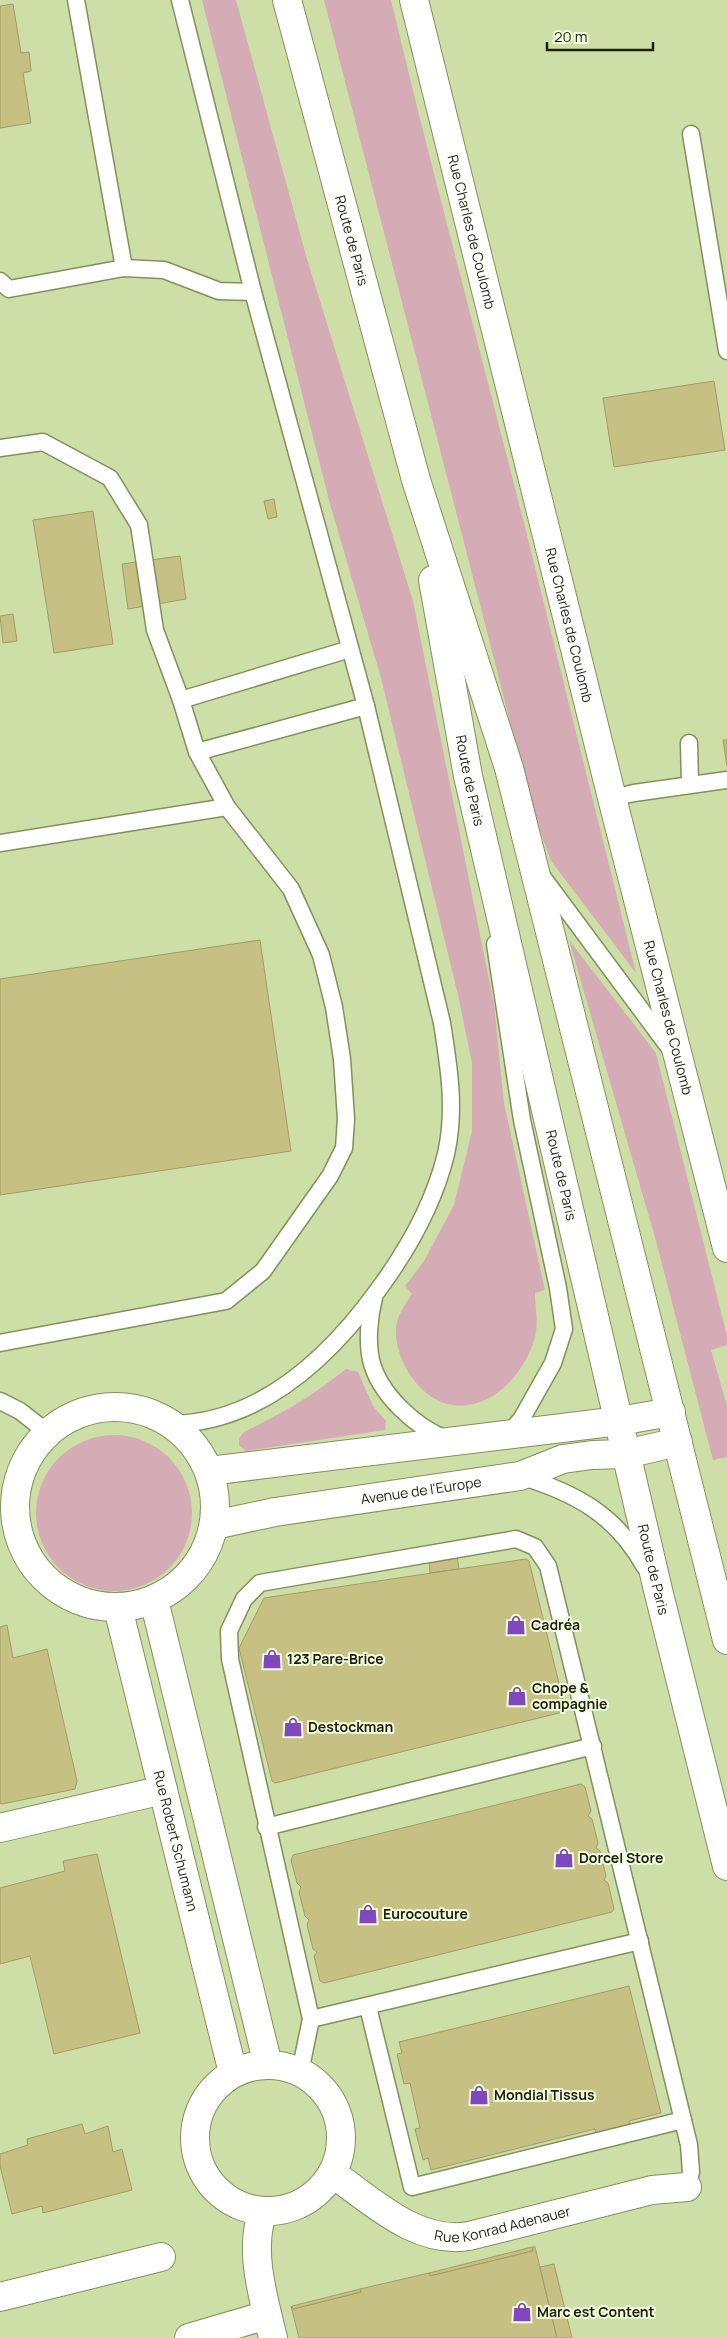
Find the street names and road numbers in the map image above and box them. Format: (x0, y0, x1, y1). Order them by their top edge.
street label: Rue Charles de Coulomb (444, 153, 500, 311)
street label: Route de Paris (331, 193, 373, 288)
street label: Rue Charles de Coulomb (541, 546, 598, 704)
street label: Route de Paris (452, 733, 489, 828)
street label: Rue Charles de Coulomb (640, 938, 697, 1097)
street label: Route de Paris (542, 1128, 581, 1222)
street label: Avenue de l'Europe (359, 1472, 483, 1508)
street label: Route de Paris (634, 1522, 674, 1617)
street label: Rue Robert Schumann (150, 1768, 203, 1913)
street label: Rue Konrad Adenauer (433, 2201, 572, 2246)

